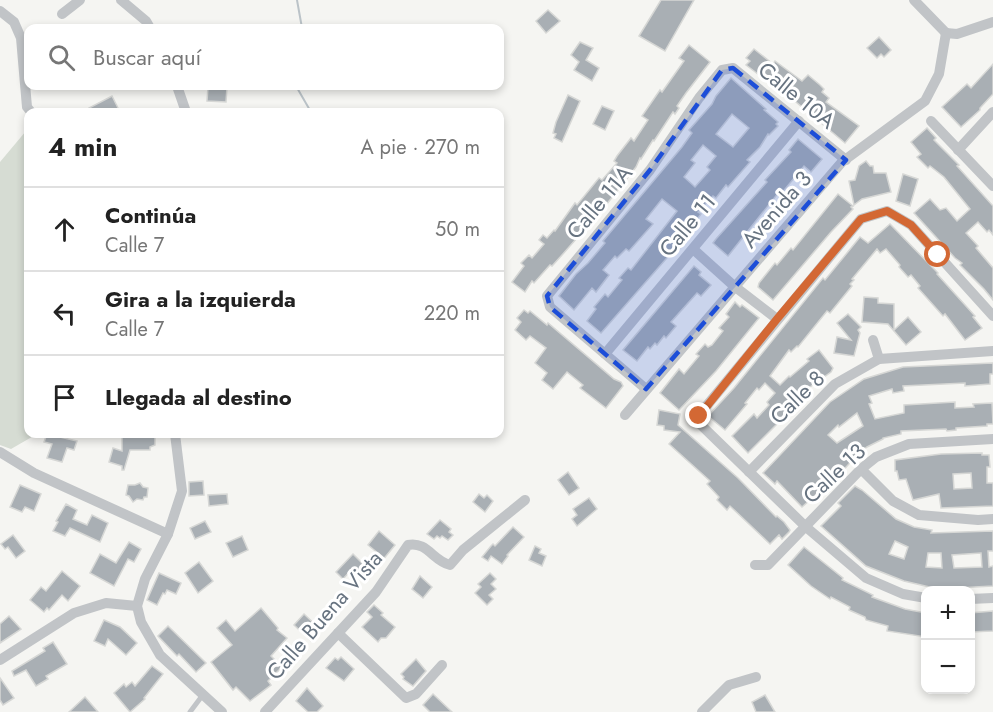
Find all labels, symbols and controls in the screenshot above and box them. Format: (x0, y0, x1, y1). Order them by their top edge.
search box (24, 24, 504, 90)
icon: search (45, 41, 78, 74)
text: Buscar aquí (93, 41, 201, 73)
street label: Calle 10A (751, 54, 843, 136)
text: 4 min (48, 128, 117, 166)
text: A pie · 270 m (360, 133, 480, 162)
street label: Calle 11A (558, 158, 640, 246)
street label: Avenida 3 (733, 163, 819, 255)
street label: Calle 11 (651, 187, 723, 263)
text: Continúa (105, 199, 196, 231)
icon: ahead (48, 213, 81, 246)
text: 50 m (435, 215, 480, 244)
text: Calle 7 (105, 231, 164, 260)
route start (924, 241, 950, 267)
text: Gira a la izquierda (105, 283, 296, 315)
icon: left (48, 297, 81, 330)
text: 220 m (424, 299, 480, 328)
text: Calle 7 (105, 315, 164, 344)
street label: Calle 8 (762, 363, 832, 431)
icon: arrive (48, 381, 81, 414)
text: Llegada al destino (105, 381, 292, 413)
route end (685, 402, 711, 428)
street label: Calle 13 (795, 436, 873, 510)
street label: Calle Buena Vista (259, 543, 389, 687)
map controls (921, 586, 975, 694)
button: + (921, 586, 975, 640)
button: − (921, 640, 975, 694)

